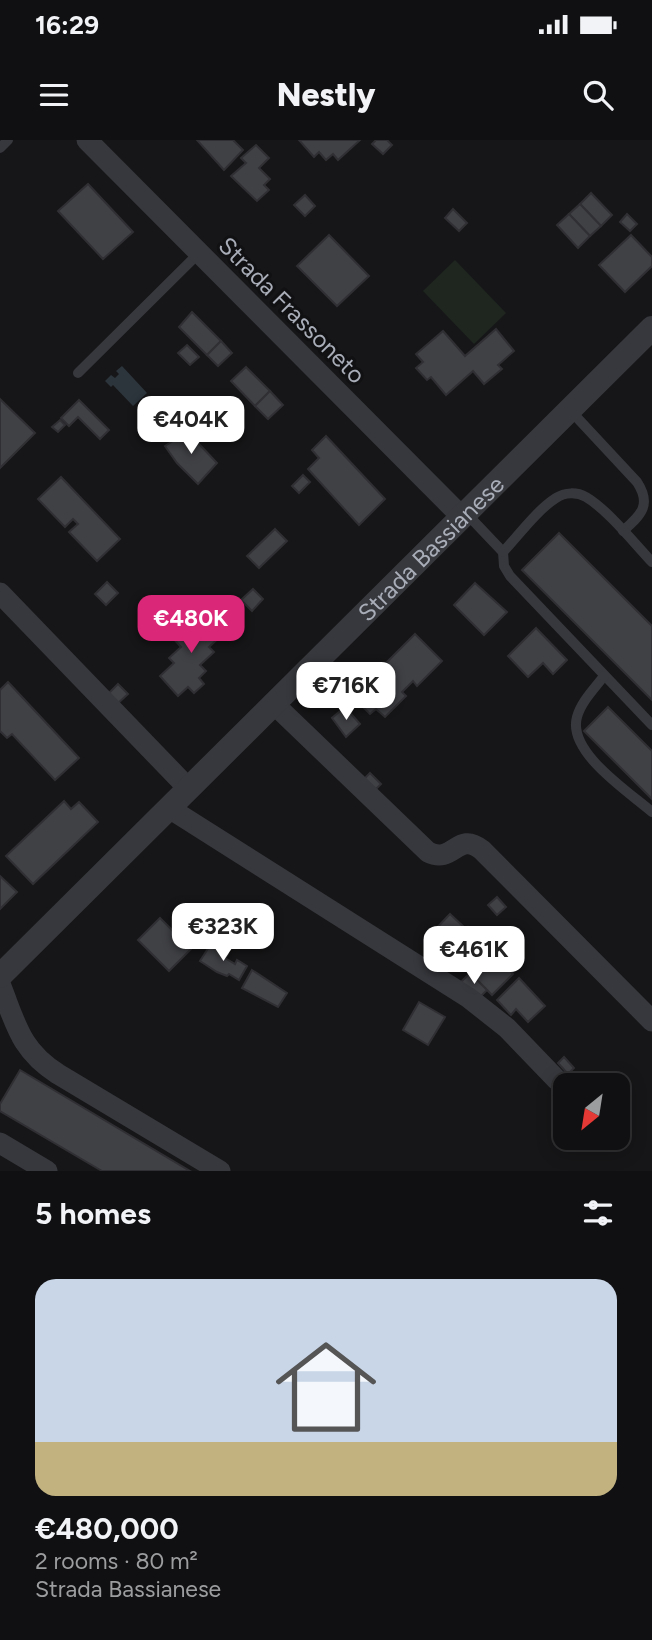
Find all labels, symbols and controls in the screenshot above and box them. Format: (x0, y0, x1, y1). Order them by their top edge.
text: 16:29 (35, 9, 99, 41)
icon: menu (35, 76, 73, 114)
text: Nestly (277, 76, 375, 114)
icon: search (579, 76, 617, 114)
street label: Strada Frassoneto (213, 231, 371, 389)
pin: €404K (142, 396, 240, 456)
text: €404K (153, 405, 229, 433)
street label: Strada Bassianese (351, 469, 510, 627)
pin: €480K (142, 596, 240, 655)
text: €480K (154, 604, 228, 632)
pin: €716K (297, 662, 395, 722)
text: €716K (312, 671, 380, 699)
pin: €323K (174, 904, 272, 963)
text: €323K (188, 912, 258, 940)
pin: €461K (425, 926, 523, 986)
text: €461K (440, 935, 508, 963)
north arrow (553, 1073, 630, 1150)
map controls (553, 1073, 630, 1150)
icon: filters (579, 1194, 617, 1232)
text: 5 homes (35, 1195, 151, 1232)
icon: home (263, 1324, 389, 1450)
text: €480,000 (35, 1510, 179, 1547)
text: 2 rooms · 80 m² (35, 1547, 198, 1575)
text: Strada Bassianese (35, 1575, 221, 1603)

